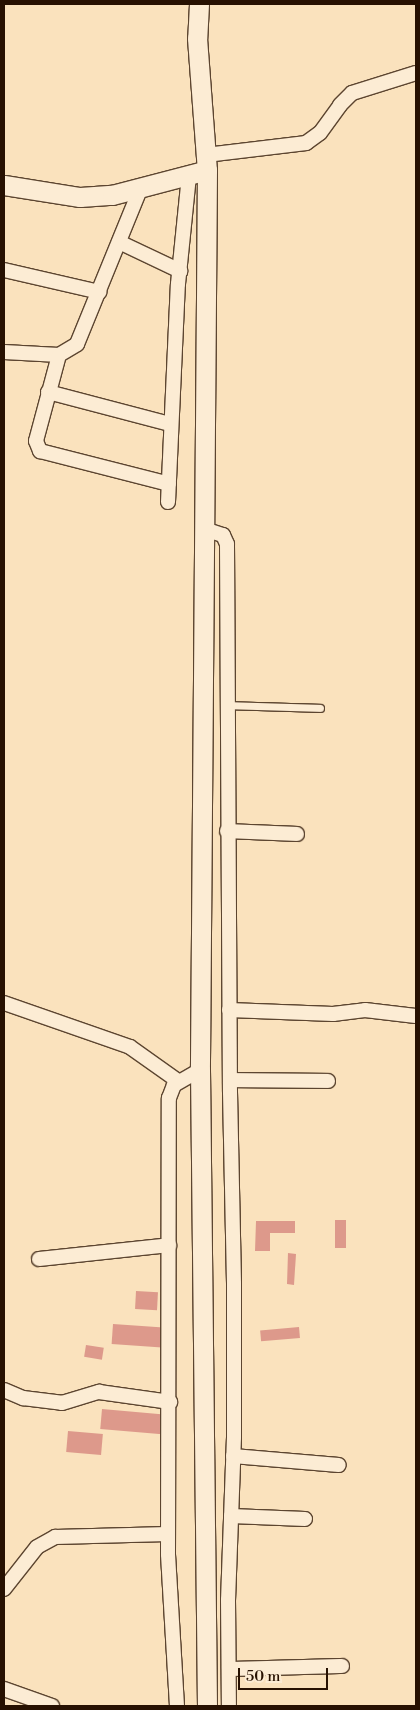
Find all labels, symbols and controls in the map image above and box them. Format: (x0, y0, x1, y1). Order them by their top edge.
scale bar (240, 1658, 330, 1690)
text: 50 m (246, 1667, 280, 1686)

